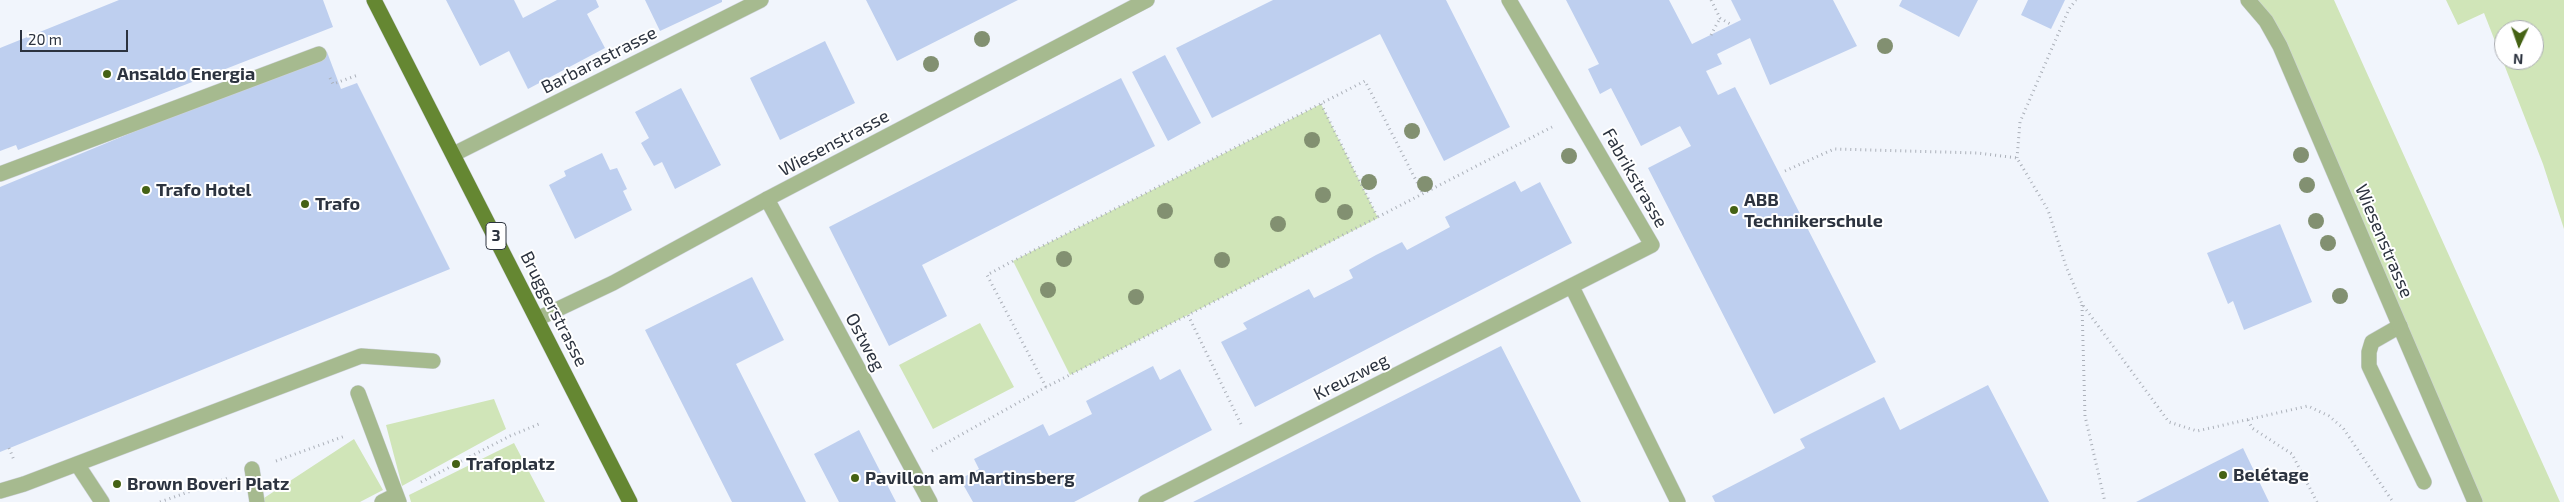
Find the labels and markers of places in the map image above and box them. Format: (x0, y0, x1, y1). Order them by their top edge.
place label: Ansaldo Energia (117, 63, 255, 85)
marker: Ansaldo Energia (101, 68, 113, 80)
place label: Trafo Hotel (156, 179, 251, 201)
marker: Trafo Hotel (140, 184, 152, 196)
place label: ABB Technikerschule (1744, 189, 1883, 232)
place label: Trafo (315, 193, 360, 215)
marker: Trafo (299, 198, 311, 210)
marker: ABB Technikerschule (1728, 204, 1740, 216)
place label: Trafoplatz (466, 453, 555, 475)
marker: Trafoplatz (450, 458, 462, 470)
place label: Belétage (2233, 464, 2309, 486)
place label: Pavillon am Martinsberg (865, 467, 1075, 489)
marker: Belétage (2217, 469, 2229, 481)
marker: Pavillon am Martinsberg (849, 472, 861, 484)
place label: Brown Boveri Platz (127, 473, 289, 495)
marker: Brown Boveri Platz (111, 478, 123, 490)

